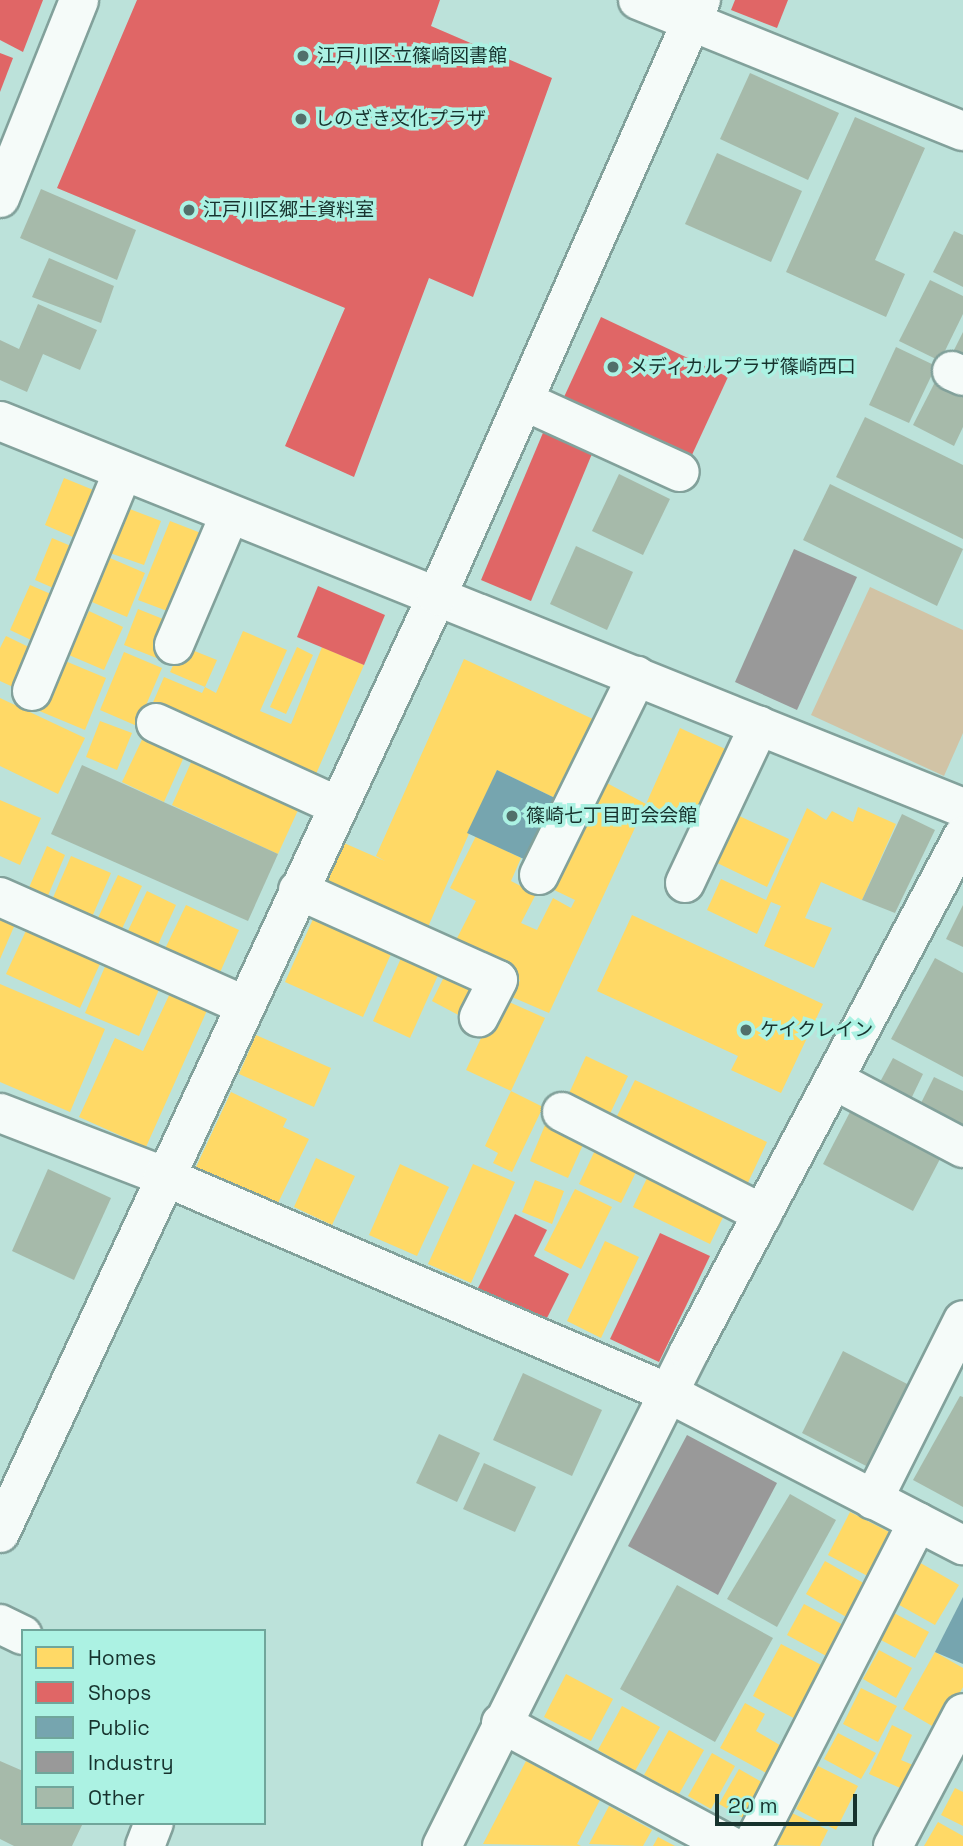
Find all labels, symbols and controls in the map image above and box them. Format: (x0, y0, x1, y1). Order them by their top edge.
place label: 江戸川区立篠崎図書館 (317, 45, 507, 67)
marker: 江戸川区立篠崎図書館 (295, 48, 311, 64)
place label: しのざき文化プラザ (315, 108, 486, 130)
marker: しのざき文化プラザ (293, 111, 309, 127)
place label: 江戸川区郷土資料室 (203, 199, 374, 221)
marker: 江戸川区郷土資料室 (181, 202, 197, 218)
place label: メディカルプラザ篠崎西口 (629, 356, 857, 378)
marker: メディカルプラザ篠崎西口 (603, 357, 623, 377)
place label: 篠崎七丁目町会会館 (526, 805, 697, 827)
marker: 篠崎七丁目町会会館 (504, 808, 520, 824)
place label: ケイクレイン (760, 1019, 874, 1041)
marker: ケイクレイン (738, 1022, 754, 1038)
legend (21, 1629, 266, 1825)
text: Homes (88, 1644, 156, 1671)
text: Shops (88, 1679, 151, 1706)
text: Public (88, 1714, 150, 1741)
text: Industry (88, 1749, 174, 1776)
scale bar (718, 1780, 860, 1824)
text: Other (88, 1784, 145, 1811)
text: 20 m (728, 1792, 778, 1819)

